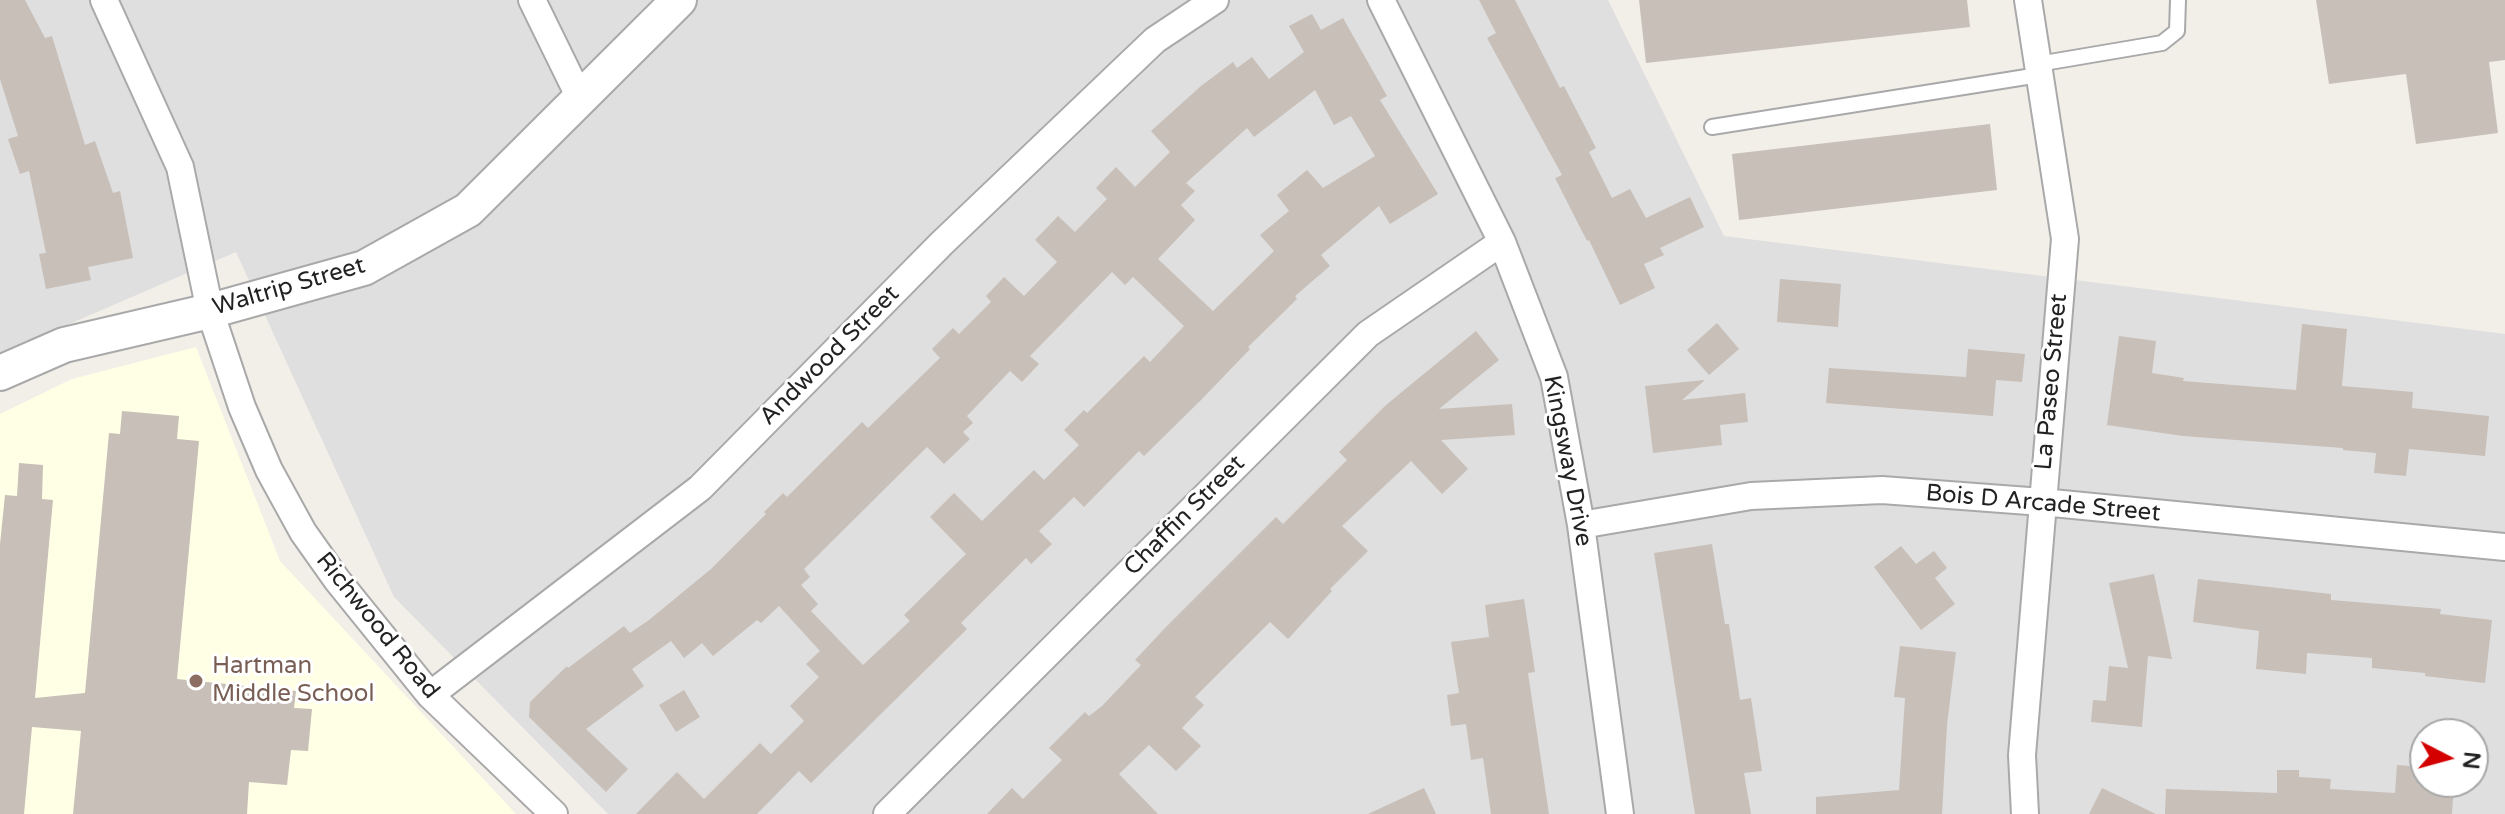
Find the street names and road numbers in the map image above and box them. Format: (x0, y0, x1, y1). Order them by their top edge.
street label: Waltrip Street (210, 252, 368, 322)
street label: Andwood Street (754, 280, 906, 432)
street label: La Paseo Street (2030, 293, 2074, 471)
street label: Kingsway Drive (1536, 373, 1598, 549)
street label: Chaffin Street (1119, 450, 1251, 582)
street label: Bois D Arcade Street (1924, 479, 2162, 529)
street label: Richwood Road (309, 547, 445, 705)

